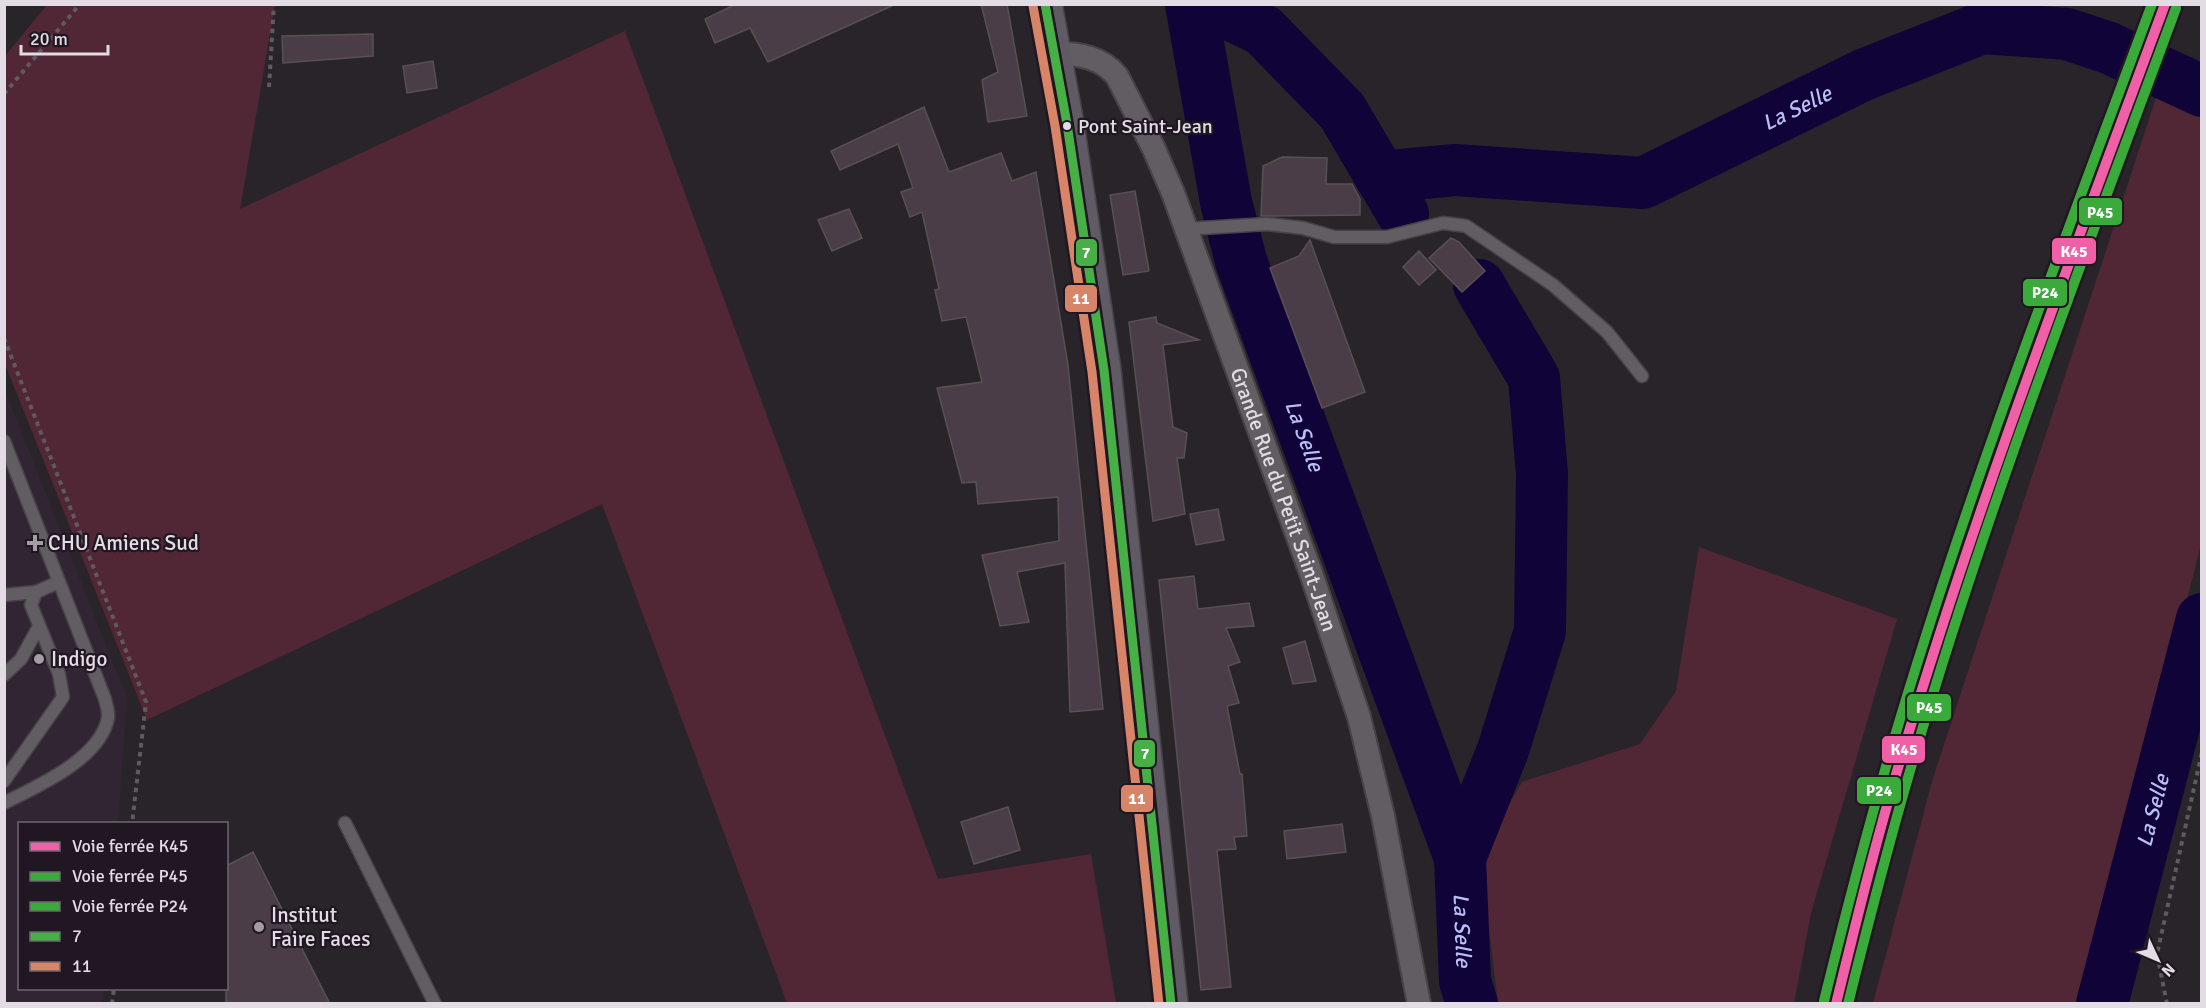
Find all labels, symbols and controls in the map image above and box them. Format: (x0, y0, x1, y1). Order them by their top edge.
scale bar (21, 18, 108, 56)
text: 20 m (30, 28, 68, 50)
water label: La Selle (1758, 79, 1837, 136)
place label: Pont Saint-Jean (1078, 114, 1213, 139)
marker: Pont Saint-Jean (1061, 120, 1073, 132)
line badge: P45 (2078, 197, 2123, 226)
text: P45 (2087, 203, 2113, 223)
line badge: K45 (2051, 237, 2097, 265)
line badge: 7 (1075, 238, 1098, 267)
text: K45 (2060, 242, 2088, 262)
text: 7 (1082, 243, 1091, 263)
line badge: P24 (2022, 278, 2068, 307)
text: P24 (2032, 283, 2059, 303)
line badge: 11 (1064, 284, 1098, 313)
text: 11 (1072, 289, 1090, 309)
street label: Grande Rue du Petit Saint-Jean (1225, 364, 1343, 635)
water label: La Selle (1280, 396, 1331, 476)
place label: CHU Amiens Sud (48, 530, 199, 556)
marker: CHU Amiens Sud (26, 534, 44, 552)
place label: Indigo (51, 646, 107, 672)
marker: Indigo (32, 652, 46, 666)
line badge: P45 (1906, 693, 1952, 722)
text: P45 (1916, 698, 1942, 718)
line badge: K45 (1881, 735, 1926, 764)
line badge: 7 (1133, 739, 1156, 768)
text: K45 (1890, 740, 1918, 760)
text: 7 (1141, 744, 1150, 764)
water label: La Selle (2130, 770, 2175, 850)
line badge: P24 (1856, 776, 1902, 805)
text: P24 (1866, 781, 1893, 801)
line badge: 11 (1120, 784, 1154, 813)
text: 11 (1128, 789, 1146, 809)
legend (18, 822, 228, 990)
text: Voie ferrée K45 (72, 835, 189, 857)
text: Voie ferrée P45 (72, 865, 188, 887)
water label: La Selle (1448, 893, 1478, 969)
text: Voie ferrée P24 (72, 895, 188, 917)
place label: Institut Faire Faces (271, 902, 370, 952)
marker: Institut Faire Faces (252, 920, 266, 934)
text: 7 (72, 925, 82, 947)
north arrow (2128, 930, 2188, 990)
text: 11 (72, 955, 91, 977)
text: N (2157, 959, 2179, 981)

